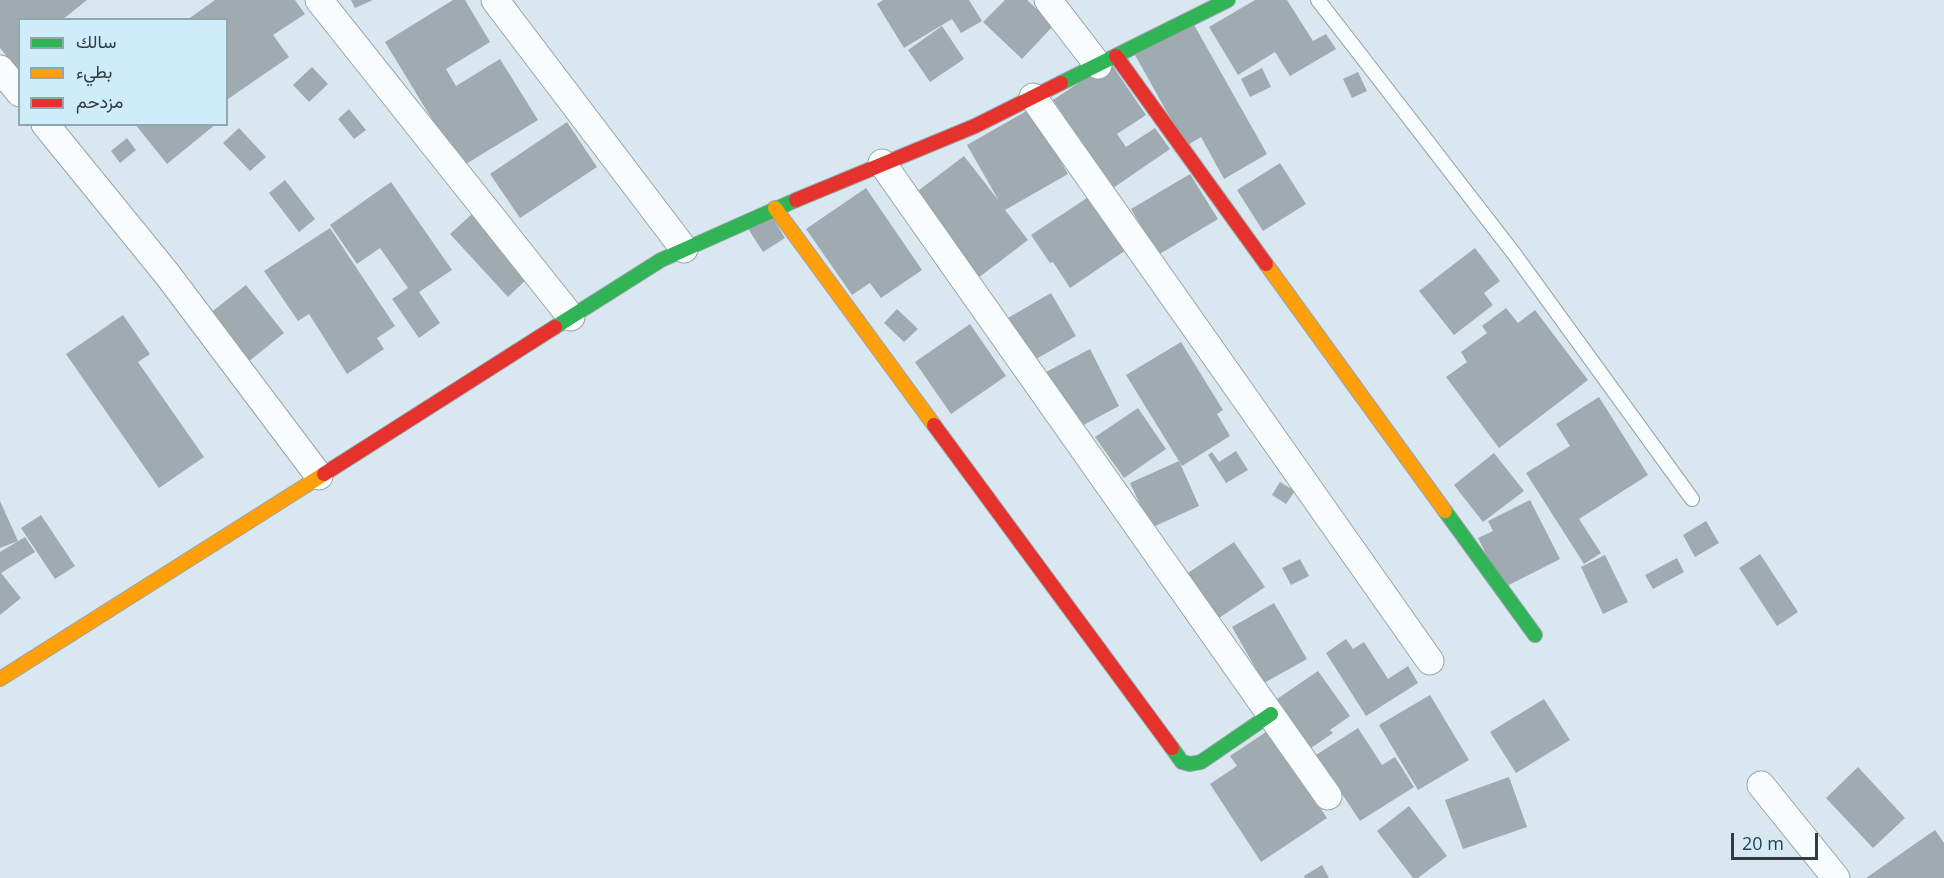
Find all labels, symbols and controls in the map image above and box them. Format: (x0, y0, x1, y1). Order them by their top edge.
legend (18, 18, 228, 126)
text: سالك (76, 29, 116, 53)
text: بطيء (76, 59, 112, 83)
text: مزدحم (76, 89, 123, 113)
scale bar (1734, 821, 1821, 859)
text: 20 m (1742, 831, 1784, 855)

